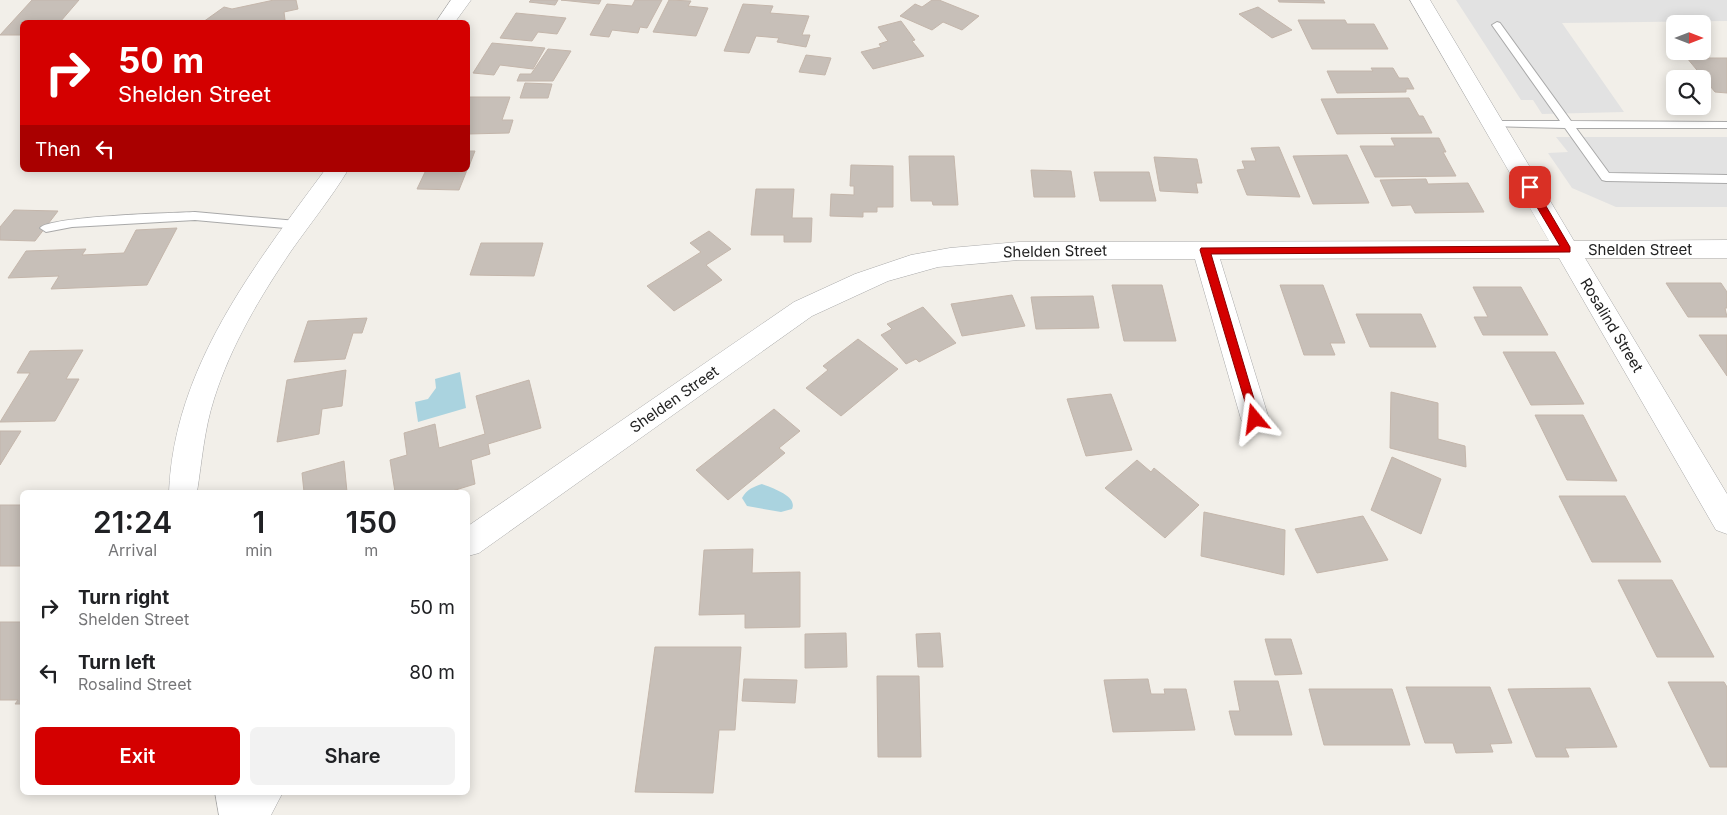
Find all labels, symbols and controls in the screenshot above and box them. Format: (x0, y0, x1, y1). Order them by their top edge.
north arrow (1666, 15, 1711, 60)
map controls (1666, 15, 1711, 115)
text: 50 m (118, 39, 204, 81)
icon: right (35, 40, 100, 105)
button: search (1666, 70, 1711, 115)
text: Shelden Street (118, 81, 271, 107)
icon: left (91, 135, 119, 163)
text: Then (35, 138, 81, 161)
pin (1509, 166, 1551, 208)
icon: arrive (1516, 173, 1544, 201)
street label: Shelden Street (1588, 240, 1692, 259)
street label: Shelden Street (1003, 241, 1107, 261)
street label: Rosalind Street (1576, 274, 1648, 376)
street label: Shelden Street (626, 361, 722, 437)
position arrow (1228, 392, 1280, 444)
text: 21:24 (93, 504, 172, 540)
text: 1 (253, 504, 265, 540)
text: 150 (346, 504, 397, 540)
text: Arrival (108, 540, 157, 560)
text: min (245, 540, 273, 560)
text: m (364, 540, 378, 560)
text: Turn right (78, 586, 169, 609)
icon: right (35, 594, 63, 622)
text: 50 m (409, 596, 455, 619)
text: Shelden Street (78, 609, 189, 629)
text: Turn left (78, 651, 156, 674)
icon: left (35, 659, 63, 687)
text: 80 m (409, 661, 455, 684)
text: Rosalind Street (78, 674, 192, 694)
button: Exit (35, 727, 240, 785)
button: Share (250, 727, 455, 785)

